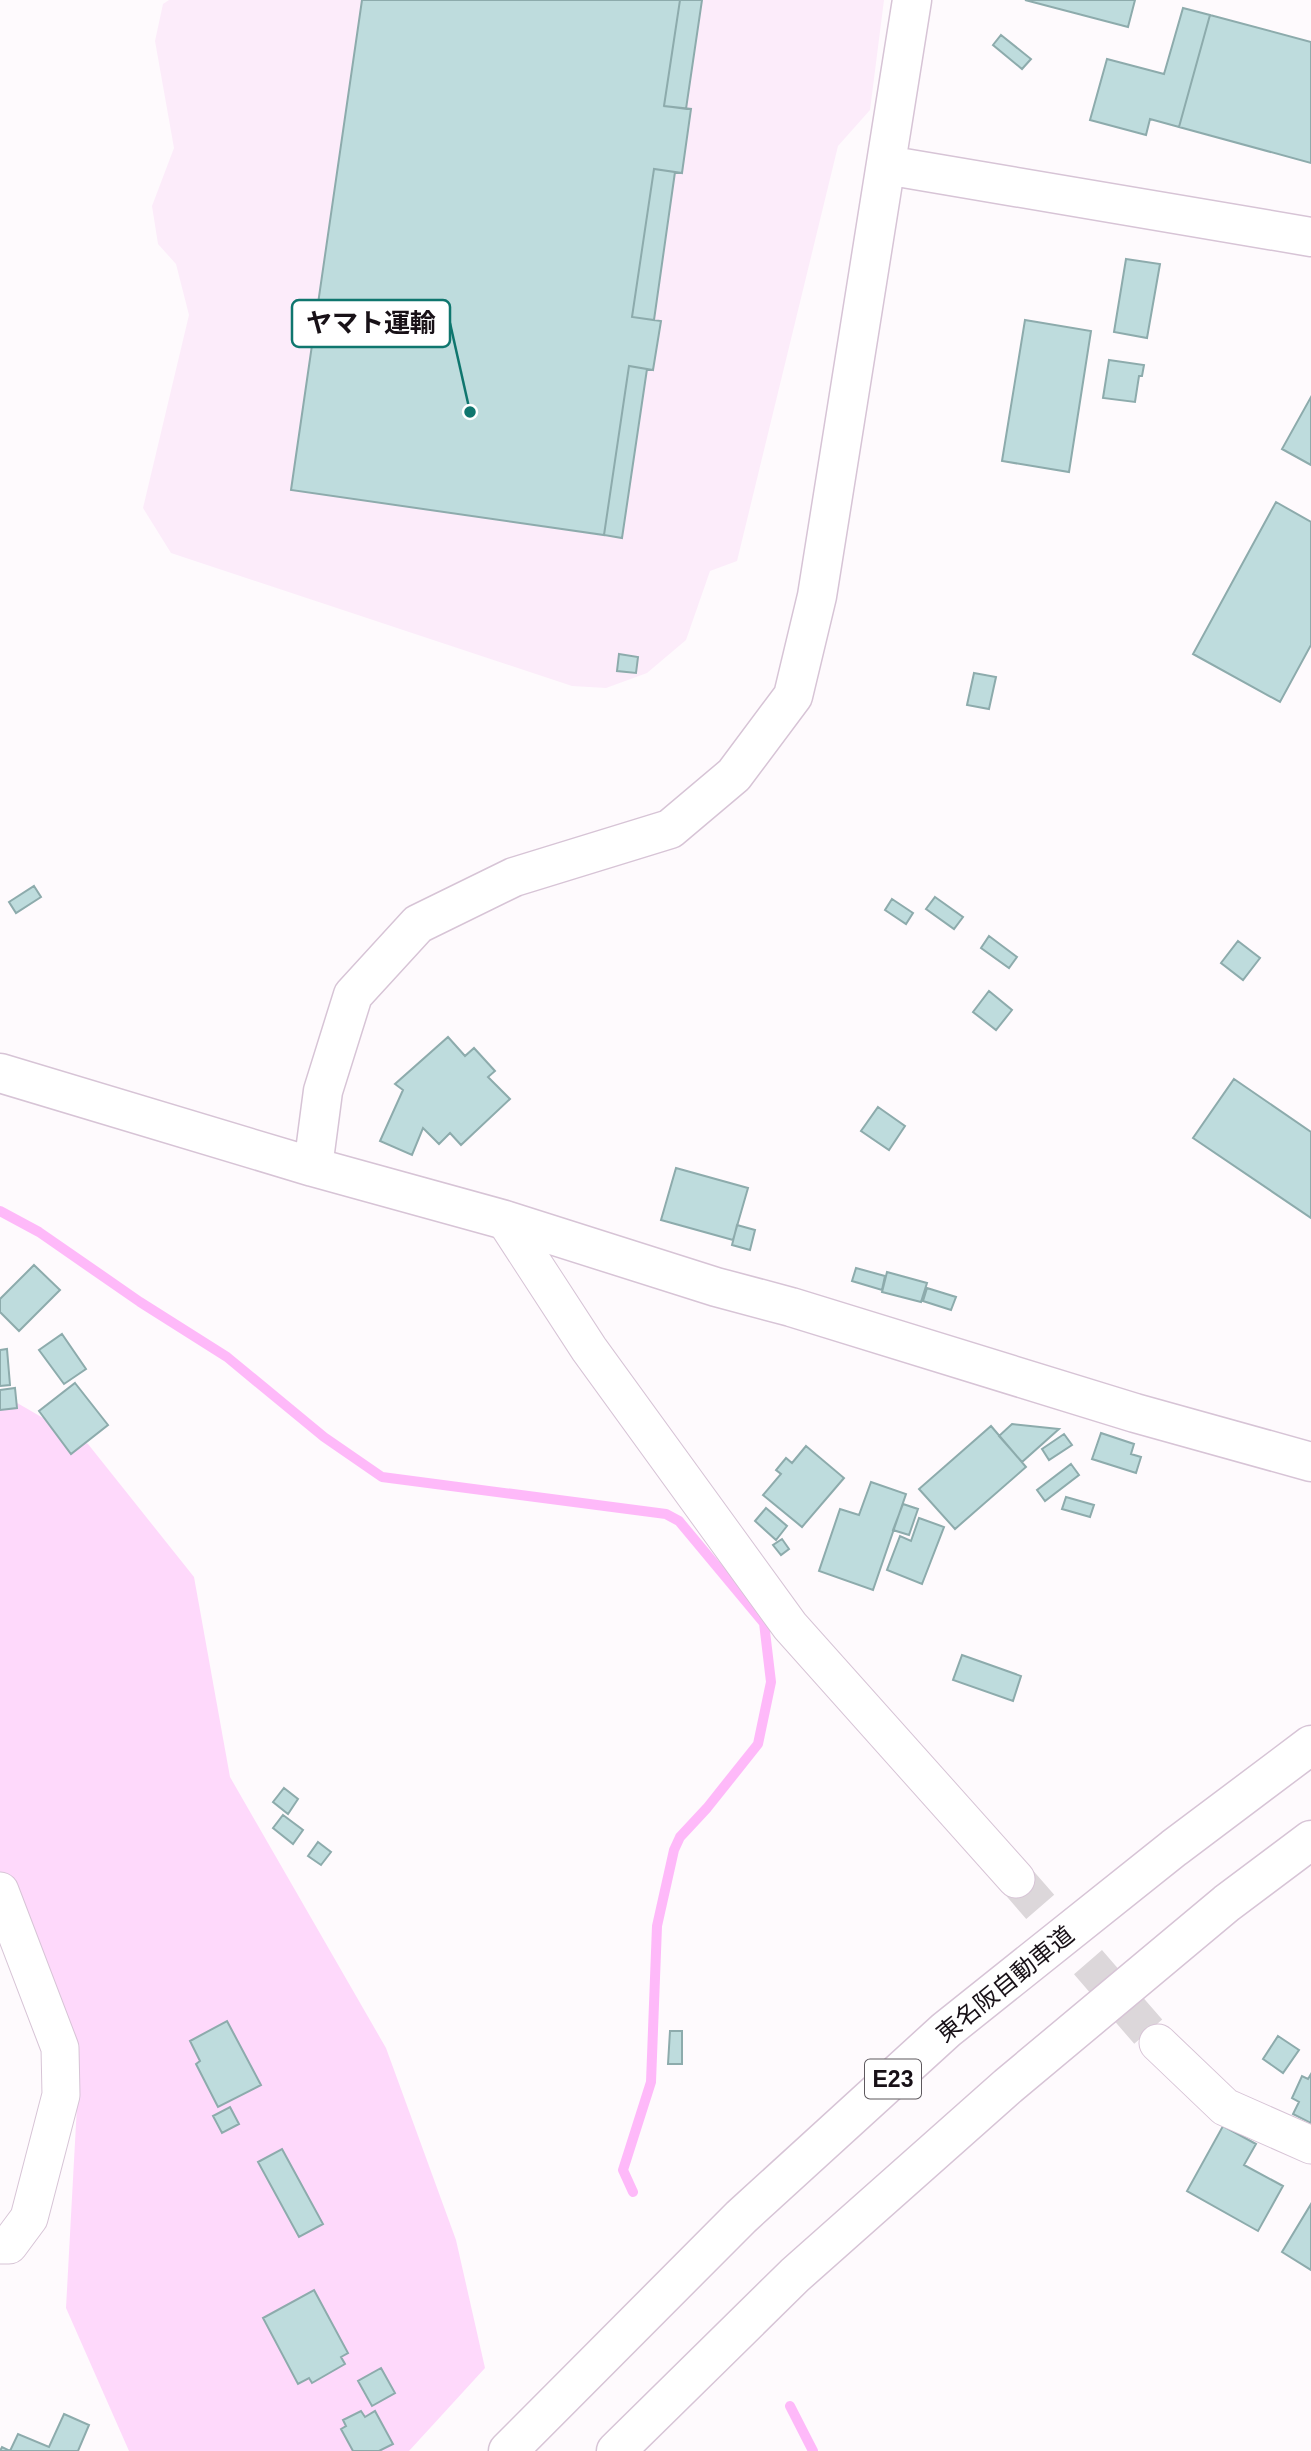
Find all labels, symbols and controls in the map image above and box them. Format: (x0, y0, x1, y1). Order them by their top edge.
callout: ヤマト運輸 (292, 300, 450, 347)
text: ヤマト運輸 (306, 308, 436, 338)
street label: 東名阪自動車道 (931, 1921, 1079, 2047)
road number: E23 (865, 2060, 921, 2098)

